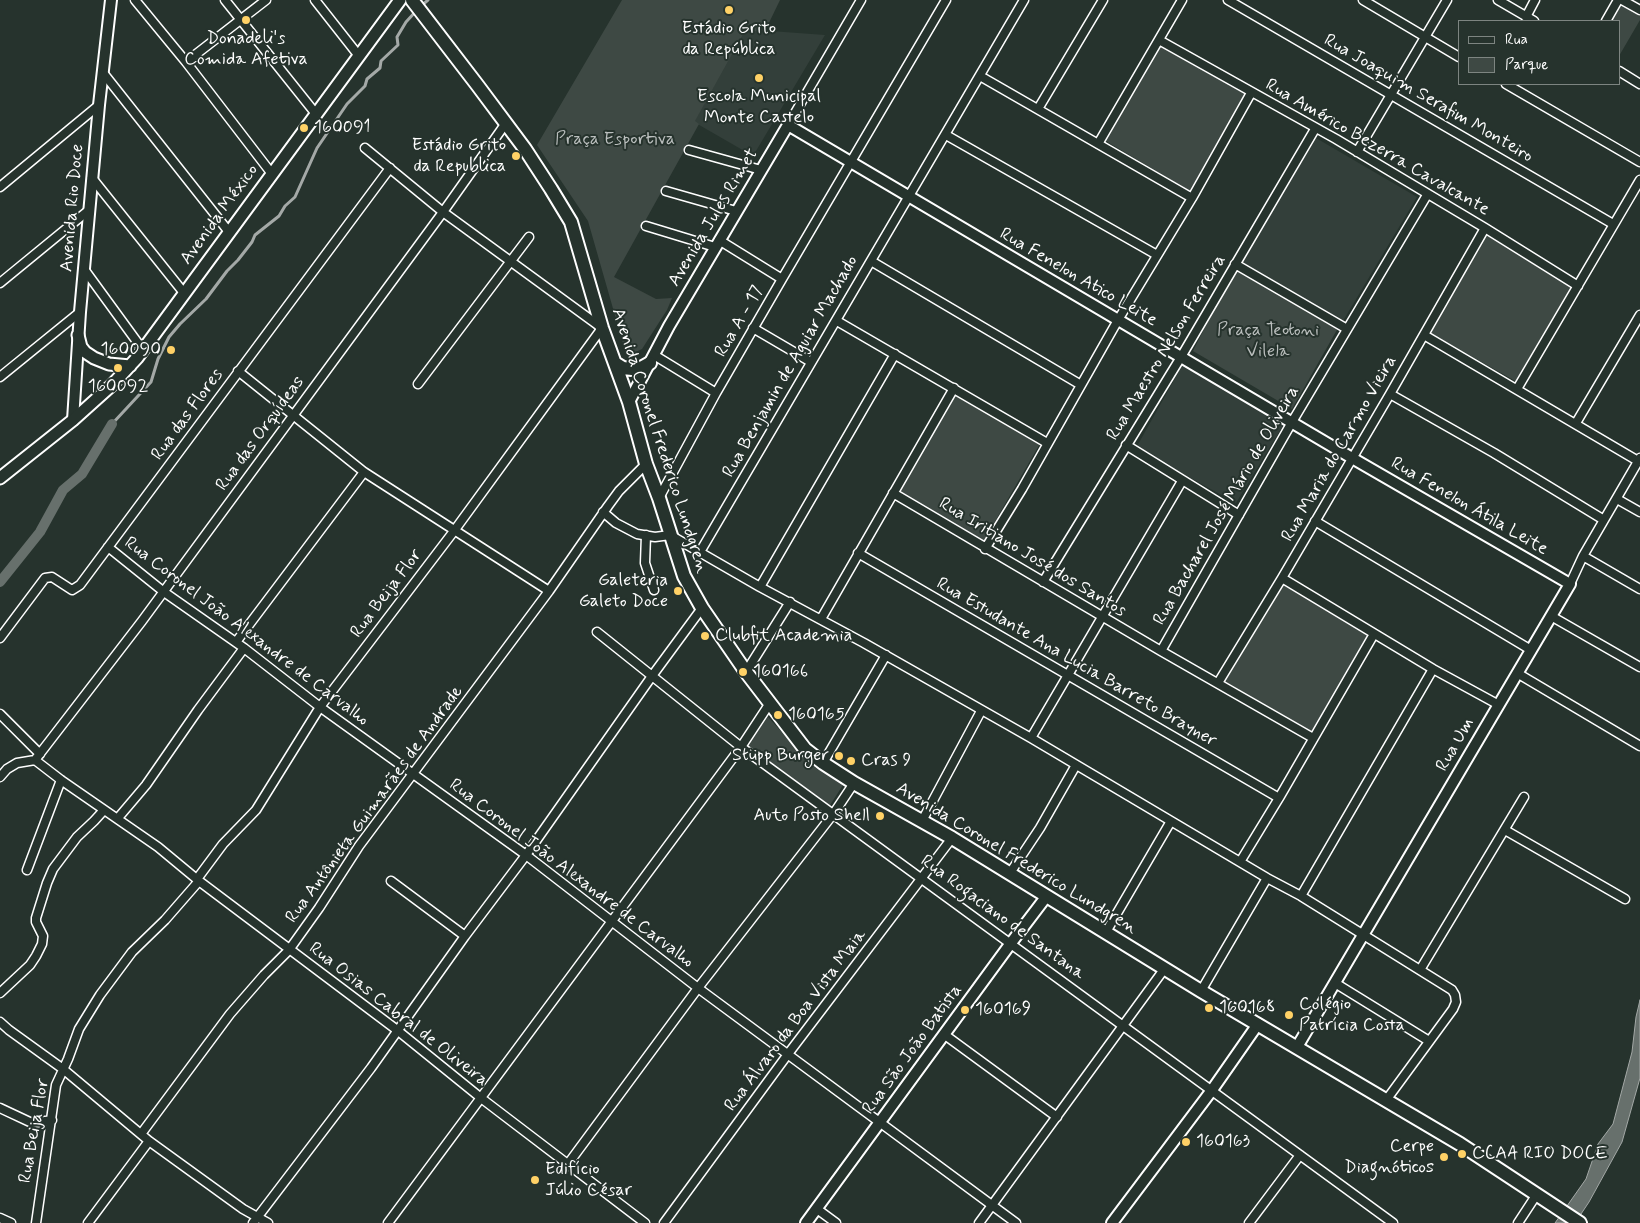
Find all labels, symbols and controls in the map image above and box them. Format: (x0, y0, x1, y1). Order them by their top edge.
marker: Estádio Grito da República (723, 4, 735, 16)
marker: Donadeli's Comida Afetiva (240, 14, 252, 26)
place label: Estádio Grito da República (682, 18, 776, 60)
legend (1458, 20, 1620, 85)
place label: Donadeli's Comida Afetiva (184, 28, 308, 70)
street label: Rua Joaquim Serafim Monteiro (1319, 30, 1537, 168)
text: Parque (1505, 55, 1548, 75)
marker: Escola Municipal Monte Castelo (753, 72, 765, 84)
street label: Rua Américo Bezerra Cavalcante (1261, 75, 1493, 221)
place label: Escola Municipal Monte Castelo (697, 86, 821, 128)
place label: 160091 (314, 117, 371, 139)
marker: 160091 (298, 122, 310, 134)
park label: Praça Esportiva (555, 129, 675, 151)
place label: Estádio Grito da Republica (412, 135, 506, 178)
street label: Avenida Rio Doce (57, 143, 89, 273)
street label: Avenida Jules Rimet (664, 145, 764, 291)
marker: Estádio Grito da Republica (510, 150, 522, 162)
street label: Avenida México (176, 161, 264, 269)
street label: Rua Fenelon Atico Leite (995, 224, 1161, 332)
street label: Rua Maestro Nelson Ferreira (1103, 251, 1231, 445)
street label: Rua Benjamin de Aguiar Machado (719, 252, 863, 482)
street label: Rua A - 17 (711, 282, 769, 362)
street label: Avenida Coronel Frederico Lundgren (606, 306, 712, 576)
park label: Praça Teotoni Vilela (1217, 320, 1319, 362)
place label: 160090 (101, 339, 161, 361)
marker: 160090 (165, 344, 177, 356)
street label: Rua Maria do Carmo Vieira (1278, 352, 1402, 546)
marker: 160092 (112, 362, 124, 374)
street label: Rua das Flores (147, 365, 229, 465)
street label: Rua das Orquídeas (212, 372, 310, 496)
place label: 160092 (88, 376, 148, 398)
street label: Rua Bacharel José Mário de Oliveira (1149, 382, 1305, 630)
street label: Rua Fenelon Átila Leite (1387, 453, 1551, 561)
street label: Rua Iritiano José dos Santos (934, 493, 1130, 623)
street label: Rua Coronel João Alexandre de Carvalho (119, 533, 373, 731)
street label: Rua Beija Flor (347, 545, 427, 643)
place label: Galeteria Galeto Doce (579, 570, 668, 612)
street label: Rua Estudante Ana Lucia Barreto Brayner (932, 574, 1220, 752)
marker: Galeteria Galeto Doce (672, 585, 684, 597)
place label: Clubfit Academia (715, 625, 852, 647)
marker: Clubfit Academia (699, 630, 711, 642)
place label: 160166 (753, 661, 808, 683)
marker: 160166 (737, 666, 749, 678)
street label: Rua Antônieta Guimarães de Andrade (282, 682, 468, 928)
place label: 160165 (788, 704, 845, 726)
marker: 160165 (772, 709, 784, 721)
street label: Rua Um (1432, 714, 1480, 776)
place label: Stüpp Burger (732, 745, 829, 767)
marker: Stüpp Burger (833, 750, 845, 762)
place label: Cras 9 (861, 750, 911, 772)
marker: Cras 9 (845, 755, 857, 767)
street label: Rua Coronel João Alexandre de Carvalho (444, 775, 698, 973)
street label: Avenida Coronel Frederico Lundgren (892, 778, 1140, 940)
place label: Auto Posto Shell (754, 805, 870, 827)
marker: Auto Posto Shell (874, 810, 886, 822)
street label: Rua Rogaciano de Santana (916, 851, 1088, 985)
street label: Rua Álvaro da Boa Vista Maia (721, 926, 871, 1116)
street label: Rua Osias Cabral de Oliveira (304, 938, 492, 1092)
street label: Rua São João Batista (858, 981, 968, 1119)
place label: Colégio Patrícia Costa (1299, 994, 1405, 1036)
place label: 160168 (1219, 997, 1276, 1019)
place label: 160169 (975, 999, 1031, 1021)
marker: 160168 (1203, 1002, 1215, 1014)
marker: 160169 (959, 1004, 971, 1016)
marker: Colégio Patrícia Costa (1283, 1009, 1295, 1021)
street label: Rua Beija Flor (15, 1077, 55, 1185)
place label: 160163 (1196, 1131, 1250, 1153)
marker: 160163 (1180, 1136, 1192, 1148)
place label: Cerpe Diagnóticos (1344, 1136, 1434, 1178)
place label: CCAA RIO DOCE (1472, 1143, 1608, 1165)
marker: CCAA RIO DOCE (1456, 1148, 1468, 1160)
marker: Cerpe Diagnóticos (1438, 1151, 1450, 1163)
place label: Edifício Júlio César (545, 1159, 632, 1202)
marker: Edifício Júlio César (529, 1174, 541, 1186)

